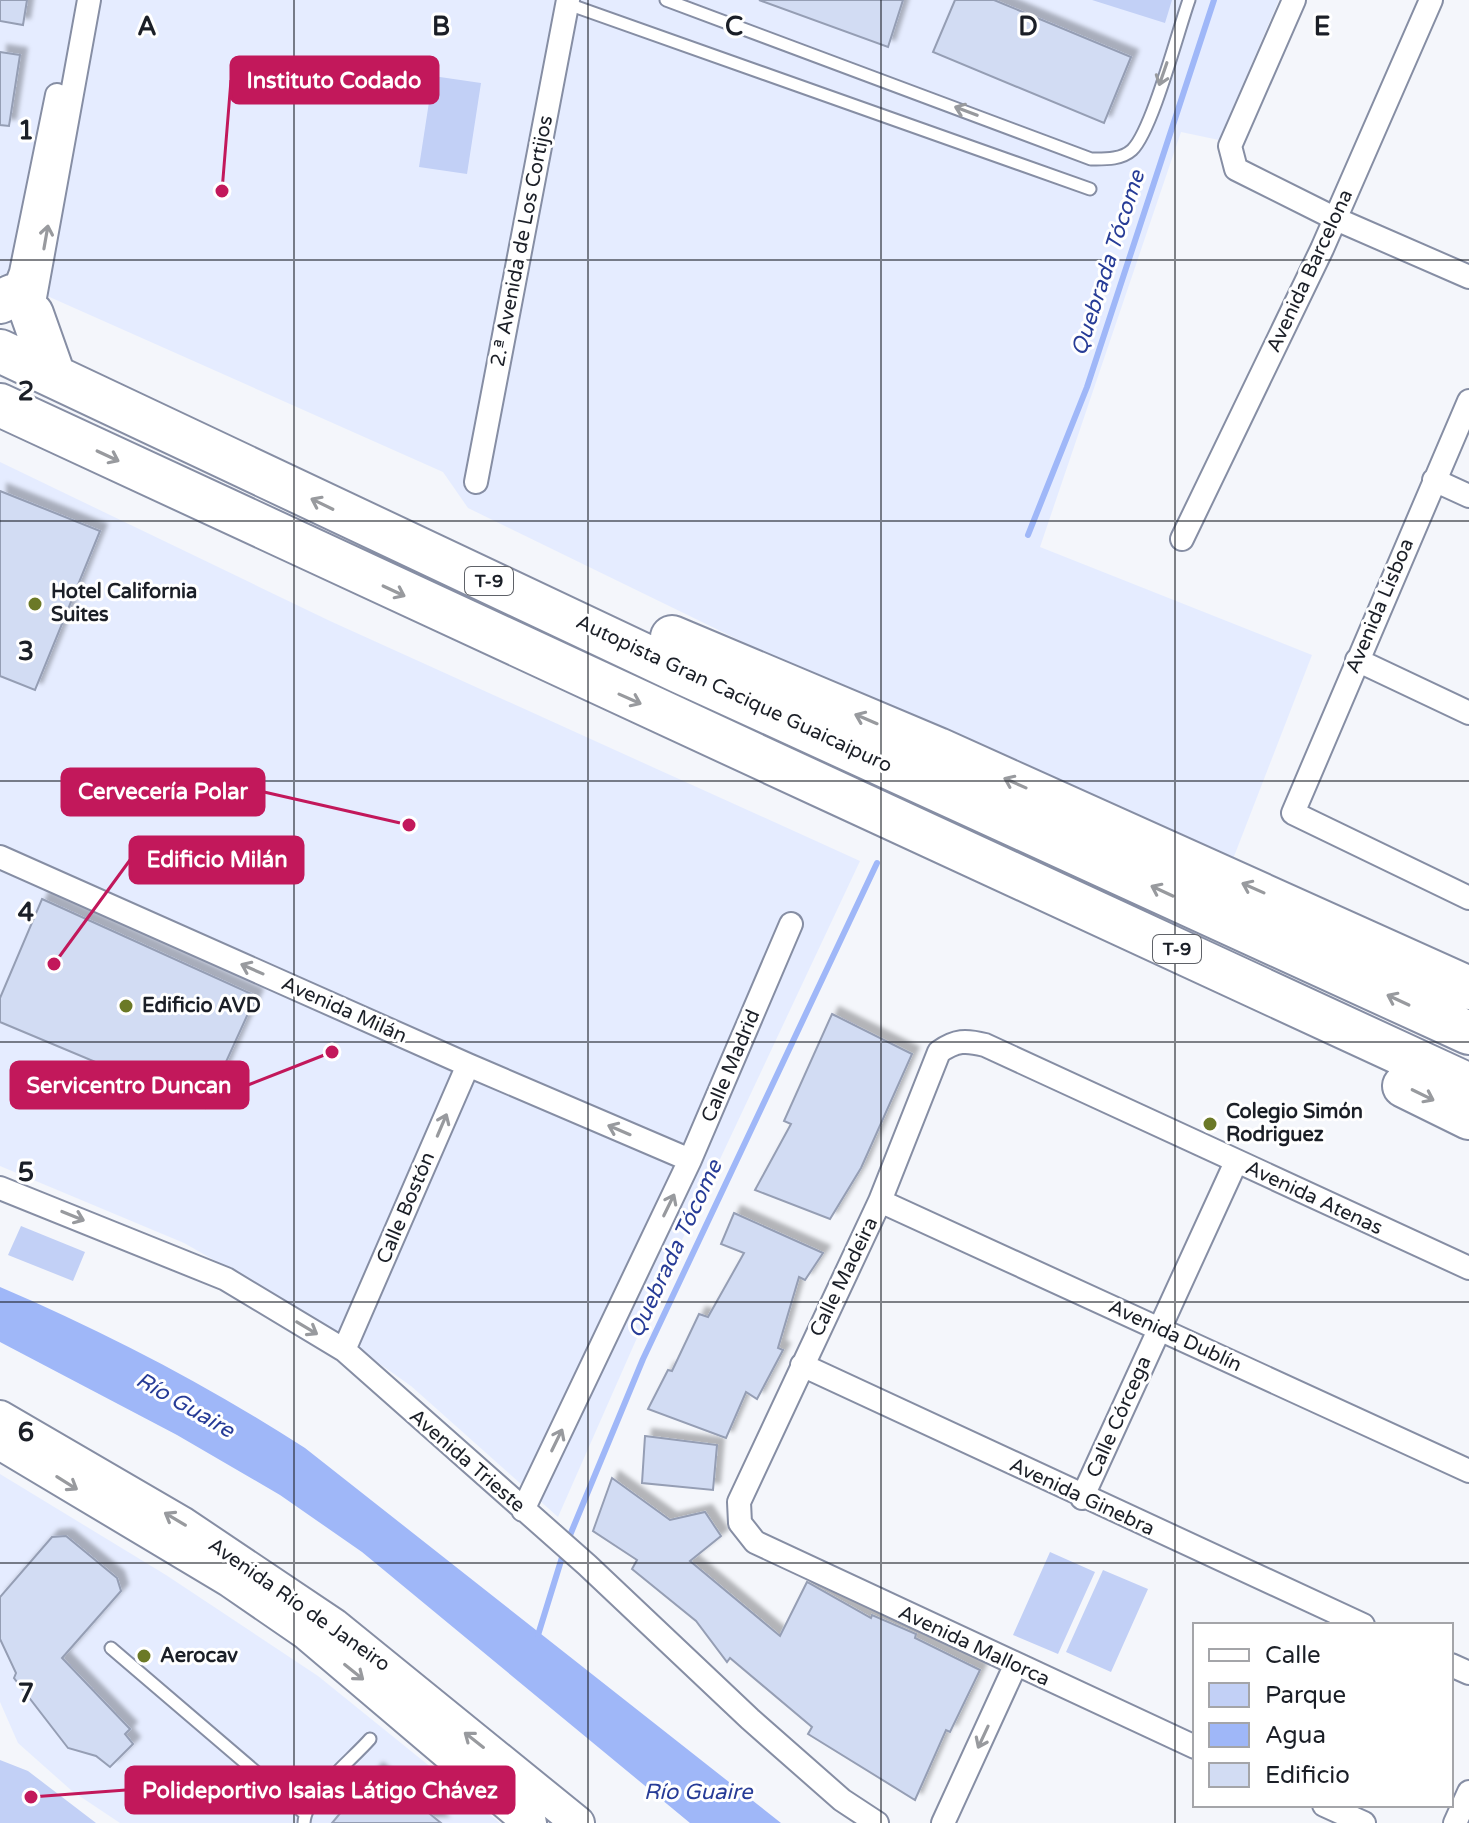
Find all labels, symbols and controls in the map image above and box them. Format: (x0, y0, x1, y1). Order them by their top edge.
text: A (137, 11, 157, 42)
text: B (432, 11, 450, 42)
text: C (725, 11, 743, 42)
text: D (1018, 11, 1038, 42)
text: E (1314, 11, 1330, 42)
callout: Instituto Codado (231, 57, 438, 103)
one-way arrow (1155, 61, 1170, 86)
text: Instituto Codado (247, 68, 421, 94)
one-way arrow (954, 103, 979, 117)
street label: 2.ª Avenida de Los Cortijos (486, 113, 558, 369)
text: 1 (18, 115, 34, 146)
water label: Quebrada Tócome (1066, 166, 1151, 359)
street label: Avenida Barcelona (1262, 186, 1358, 356)
one-way arrow (40, 225, 55, 251)
text: 2 (18, 376, 34, 407)
one-way arrow (96, 449, 120, 464)
one-way arrow (310, 496, 334, 511)
street label: Avenida Lisboa (1341, 535, 1419, 677)
road number: T-9 (465, 567, 513, 595)
place label: Hotel California Suites (51, 580, 197, 627)
one-way arrow (382, 584, 406, 599)
marker: Hotel California Suites (26, 595, 44, 613)
street label: Autopista Gran Cacique Guaicaipuro (572, 610, 896, 778)
text: 3 (18, 636, 34, 667)
one-way arrow (617, 693, 642, 708)
one-way arrow (854, 710, 879, 725)
callout: Cervecería Polar (62, 769, 264, 815)
one-way arrow (1003, 775, 1028, 790)
text: Cervecería Polar (78, 779, 249, 805)
callout: Edificio Milán (130, 837, 303, 883)
text: Edificio Milán (146, 847, 288, 873)
one-way arrow (1241, 880, 1265, 895)
one-way arrow (1150, 883, 1174, 898)
text: 4 (18, 897, 34, 928)
road number: T-9 (1153, 935, 1201, 963)
one-way arrow (240, 961, 265, 976)
street label: Avenida Milán (278, 972, 410, 1048)
one-way arrow (1386, 992, 1410, 1007)
place label: Edificio AVD (142, 994, 261, 1018)
marker: Edificio AVD (117, 997, 135, 1015)
street label: Calle Madrid (696, 1006, 766, 1126)
callout: Servicentro Duncan (11, 1062, 248, 1108)
text: Servicentro Duncan (26, 1073, 232, 1099)
one-way arrow (1410, 1088, 1434, 1103)
place label: Colegio Simón Rodriguez (1226, 1100, 1363, 1147)
one-way arrow (435, 1113, 450, 1137)
marker: Colegio Simón Rodriguez (1201, 1115, 1219, 1133)
one-way arrow (607, 1121, 632, 1136)
street label: Calle Bostón (372, 1149, 440, 1267)
water label: Quebrada Tócome (622, 1155, 728, 1342)
street label: Avenida Atenas (1242, 1156, 1386, 1240)
text: 5 (18, 1157, 34, 1188)
one-way arrow (662, 1194, 677, 1218)
one-way arrow (60, 1210, 85, 1224)
street label: Calle Madeira (805, 1213, 883, 1341)
street label: Avenida Dublín (1105, 1295, 1245, 1377)
one-way arrow (295, 1320, 318, 1336)
street label: Calle Córcega (1082, 1353, 1156, 1481)
water label: Río Guaire (131, 1367, 240, 1444)
street label: Avenida Trieste (404, 1404, 530, 1518)
text: 6 (18, 1417, 34, 1448)
one-way arrow (550, 1428, 565, 1452)
street label: Avenida Ginebra (1006, 1453, 1158, 1541)
one-way arrow (55, 1475, 78, 1491)
one-way arrow (164, 1511, 187, 1527)
street label: Avenida Río de Janeiro (203, 1533, 395, 1677)
street label: Avenida Mallorca (895, 1600, 1053, 1692)
legend (1193, 1623, 1453, 1807)
text: Calle (1265, 1641, 1321, 1670)
place label: Aerocav (160, 1644, 238, 1668)
marker: Aerocav (135, 1647, 153, 1665)
one-way arrow (343, 1663, 364, 1681)
text: 7 (18, 1678, 34, 1709)
text: Parque (1265, 1681, 1346, 1710)
text: Agua (1265, 1721, 1326, 1750)
one-way arrow (975, 1725, 990, 1749)
one-way arrow (464, 1731, 485, 1748)
text: Edificio (1265, 1761, 1350, 1790)
callout: Polideportivo Isaias Látigo Chávez (126, 1767, 514, 1813)
text: Polideportivo Isaias Látigo Chávez (142, 1778, 498, 1804)
water label: Río Guaire (644, 1779, 754, 1805)

